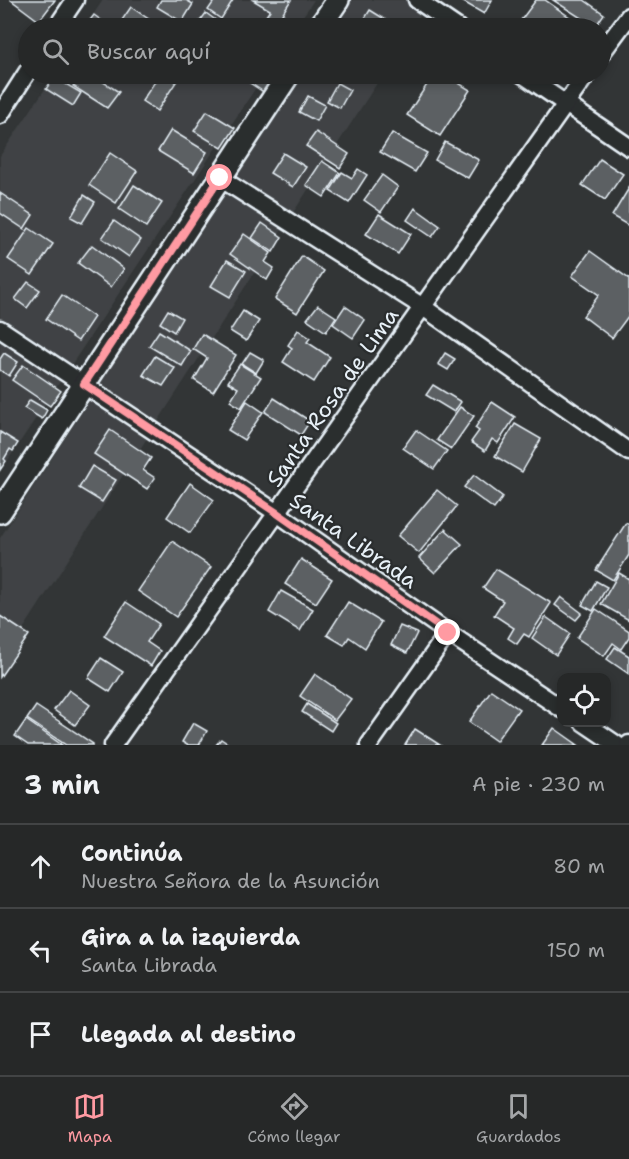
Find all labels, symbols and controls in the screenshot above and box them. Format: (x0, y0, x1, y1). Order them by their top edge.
search box (18, 18, 611, 84)
icon: search (39, 35, 72, 68)
text: Buscar aquí (87, 37, 210, 66)
route start (206, 164, 232, 190)
street label: Santa Rosa de Lima (260, 302, 405, 493)
street label: Santa Librada (284, 486, 423, 595)
route end (434, 619, 460, 645)
map controls (557, 673, 611, 727)
button: locate (557, 673, 611, 727)
text: 3 min (24, 767, 100, 802)
text: A pie · 230 m (472, 771, 605, 797)
text: Continúa (81, 839, 183, 868)
icon: ahead (24, 850, 57, 883)
text: 80 m (553, 853, 605, 879)
text: Nuestra Señora de la Asunción (81, 868, 380, 894)
text: Gira a la izquierda (81, 923, 300, 952)
icon: left (24, 934, 57, 967)
text: 150 m (547, 937, 605, 963)
text: Santa Librada (81, 952, 217, 978)
icon: arrive (24, 1018, 57, 1051)
text: Llegada al destino (81, 1020, 296, 1049)
tab: Mapa (68, 1090, 112, 1147)
tab: Cómo llegar (247, 1090, 341, 1147)
tab: Guardados (476, 1090, 561, 1147)

